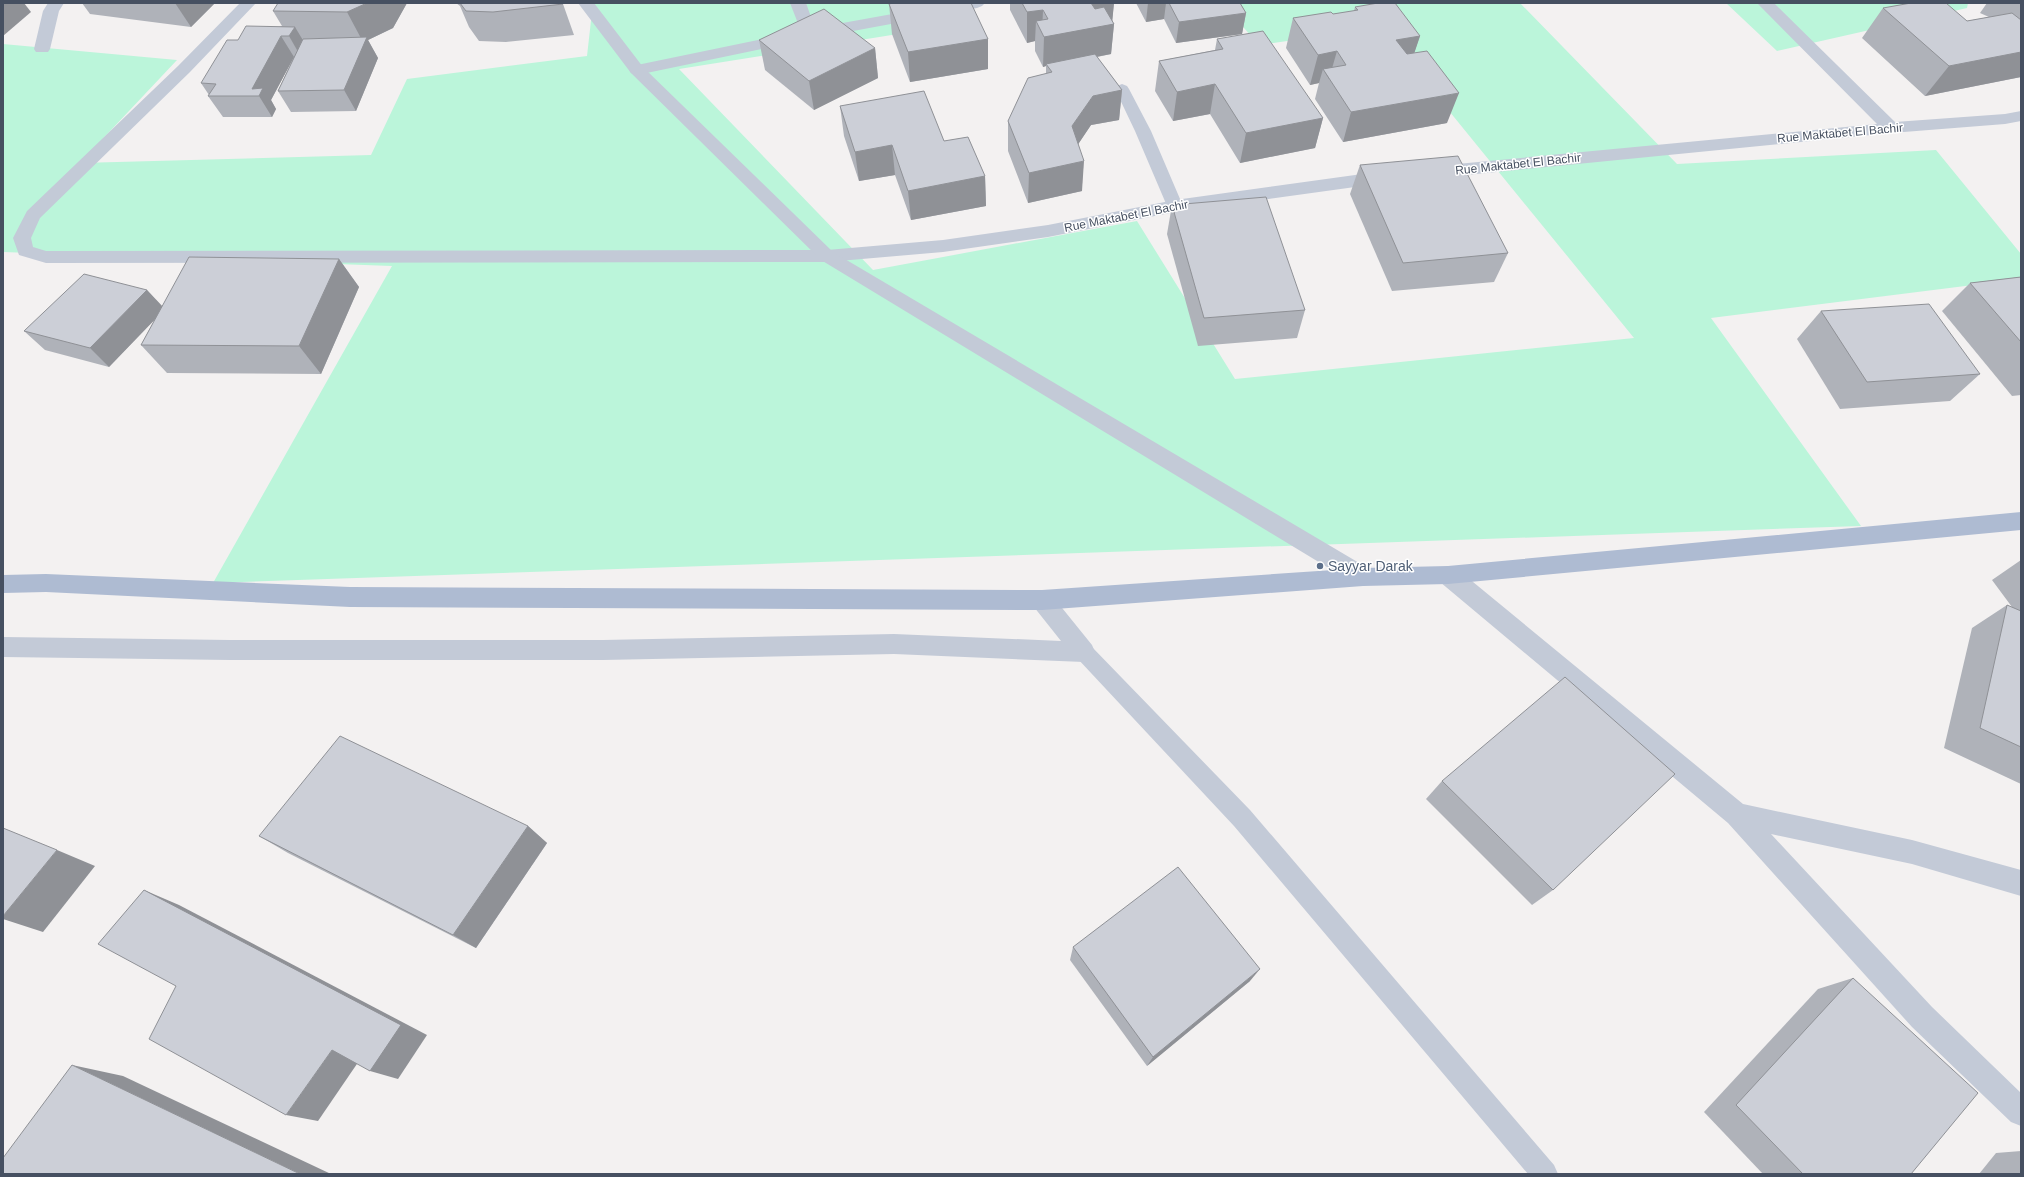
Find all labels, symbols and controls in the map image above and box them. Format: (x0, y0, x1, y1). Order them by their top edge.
street label: Rue Maktabet El Bachir (1777, 121, 1903, 145)
street label: Rue Maktabet El Bachir (1455, 150, 1581, 178)
street label: Rue Maktabet El Bachir (1063, 197, 1189, 235)
place label: Sayyar Darak (1328, 558, 1414, 574)
marker: Sayyar Darak (1315, 561, 1325, 571)

